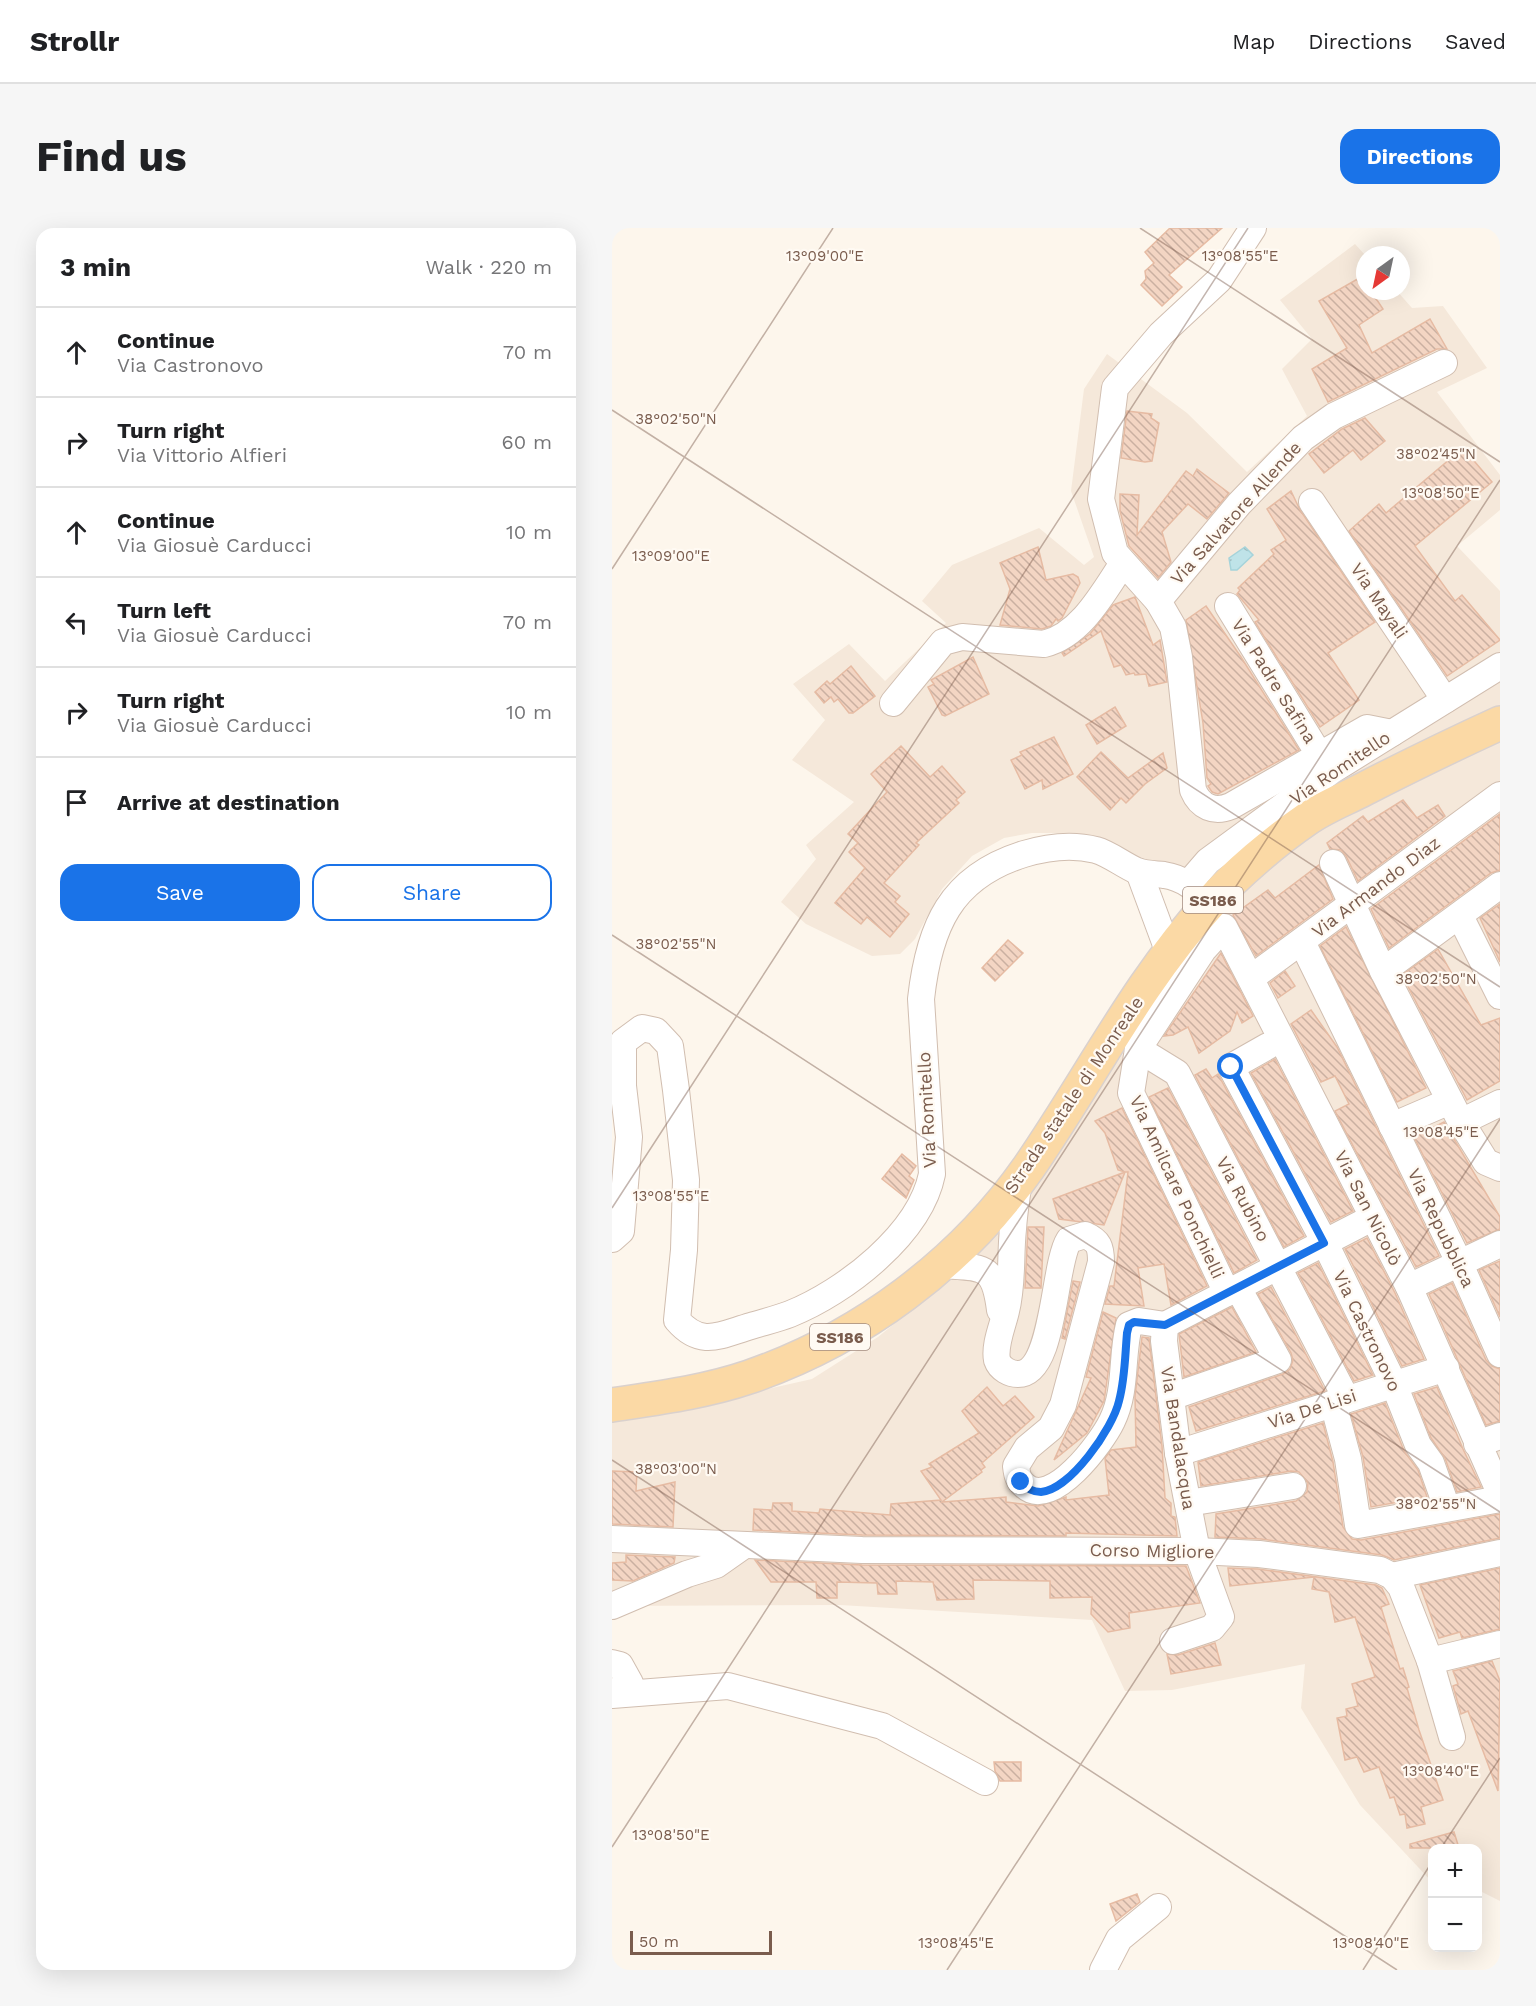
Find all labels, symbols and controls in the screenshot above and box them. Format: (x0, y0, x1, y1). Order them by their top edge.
text: Strollr (30, 25, 119, 58)
text: Map (1232, 29, 1275, 54)
text: Directions (1308, 29, 1412, 54)
text: Saved (1445, 29, 1506, 54)
button: Directions (1340, 129, 1500, 184)
text: Find us (36, 132, 187, 181)
north arrow (1356, 246, 1410, 300)
text: 13°09'00"E (786, 247, 864, 265)
text: 13°08'55"E (1202, 247, 1278, 265)
text: 3 min (60, 252, 131, 282)
text: Walk · 220 m (425, 255, 552, 279)
text: Continue (117, 328, 215, 353)
icon: ahead (60, 336, 93, 369)
text: 70 m (503, 340, 552, 364)
text: Via Castronovo (117, 353, 264, 377)
text: 38°02'50"N (635, 410, 717, 428)
text: Turn right (117, 418, 224, 443)
icon: right (60, 426, 93, 459)
text: 60 m (502, 430, 552, 454)
street label: Via Salvatore Allende (1166, 437, 1305, 589)
text: Via Vittorio Alfieri (117, 443, 287, 467)
text: 38°02'45"N (1396, 445, 1476, 463)
text: 13°08'50"E (1402, 484, 1480, 502)
text: Continue (117, 508, 215, 533)
icon: ahead (60, 516, 93, 549)
text: 10 m (506, 520, 552, 544)
text: Via Giosuè Carducci (117, 533, 311, 557)
text: 13°09'00"E (632, 547, 710, 565)
street label: Via Mayali (1346, 559, 1412, 643)
text: Turn left (117, 598, 211, 623)
icon: left (60, 606, 93, 639)
text: 70 m (503, 610, 552, 634)
street label: Via Padre Safina (1228, 615, 1321, 747)
text: Via Giosuè Carducci (117, 623, 311, 647)
text: Turn right (117, 688, 224, 713)
icon: right (60, 696, 93, 729)
text: 10 m (506, 700, 552, 724)
text: Via Giosuè Carducci (117, 713, 311, 737)
street label: Via Romitello (1286, 726, 1394, 809)
icon: arrive (60, 786, 93, 819)
text: Arrive at destination (117, 790, 340, 815)
street label: Via Armando Diaz (1307, 832, 1444, 942)
button: Save (60, 864, 300, 921)
button: Share (312, 864, 552, 921)
road number: SS186 (1183, 887, 1243, 913)
text: 38°02'55"N (636, 935, 717, 953)
text: 38°02'50"N (1395, 970, 1477, 988)
street label: Strada statale di Monreale (1000, 992, 1147, 1197)
street label: Via Romitello (913, 1051, 940, 1169)
route start (1217, 1053, 1243, 1079)
street label: Via Amilcare Ponchielli (1126, 1092, 1229, 1282)
text: 13°08'45"E (1403, 1123, 1479, 1141)
street label: Via San Nicolò (1330, 1147, 1406, 1269)
street label: Via Rubino (1212, 1153, 1275, 1245)
street label: Via Repubblica (1404, 1165, 1479, 1291)
text: 13°08'55"E (633, 1187, 709, 1205)
street label: Via Castronovo (1329, 1267, 1406, 1395)
road number: SS186 (810, 1324, 870, 1350)
street label: Via Bandalacqua (1157, 1365, 1200, 1511)
street label: Via De Lisi (1265, 1384, 1359, 1433)
text: 38°03'00"N (635, 1460, 717, 1478)
route end (1007, 1468, 1033, 1494)
text: 38°02'55"N (1396, 1495, 1477, 1513)
street label: Corso Migliore (1089, 1539, 1215, 1562)
text: 13°08'40"E (1403, 1762, 1479, 1780)
text: 13°08'50"E (632, 1826, 710, 1844)
map controls (1428, 1844, 1482, 1952)
button: + (1428, 1844, 1482, 1898)
button: − (1428, 1898, 1482, 1952)
scale bar (630, 1928, 772, 1956)
text: 50 m (639, 1932, 679, 1951)
text: 13°08'45"E (918, 1934, 994, 1952)
text: 13°08'40"E (1333, 1934, 1409, 1952)

